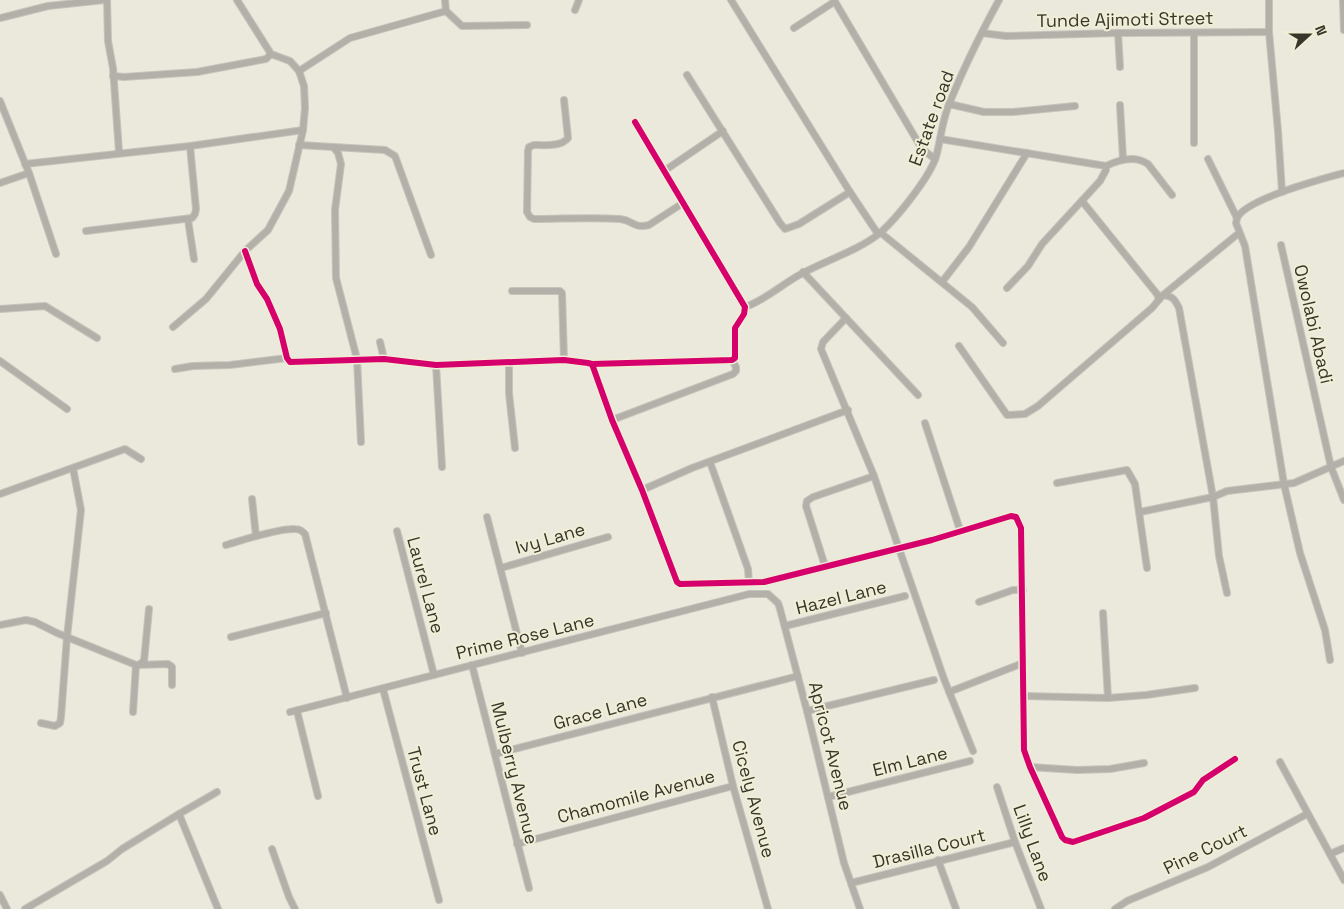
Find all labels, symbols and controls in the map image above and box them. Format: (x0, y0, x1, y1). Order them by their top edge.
street label: Tunde Ajimoti Street (1036, 6, 1214, 32)
north arrow (1284, 10, 1334, 60)
text: N (1311, 23, 1331, 38)
street label: Estate road (903, 67, 959, 169)
street label: Owolabi Abadi (1289, 262, 1339, 386)
street label: Ivy Lane (512, 517, 588, 559)
street label: Laurel Lane (402, 534, 450, 636)
street label: Hazel Lane (793, 575, 889, 619)
street label: Prime Rose Lane (453, 608, 597, 664)
street label: Apricot Avenue (804, 679, 858, 813)
street label: Grace Lane (550, 687, 650, 735)
street label: Mulberry Avenue (486, 699, 544, 847)
street label: Cicely Avenue (727, 738, 781, 860)
street label: Elm Lane (870, 741, 950, 781)
street label: Trust Lane (402, 744, 448, 838)
street label: Chamomile Avenue (555, 764, 717, 828)
street label: Lilly Lane (1008, 801, 1058, 885)
street label: Pine Court (1159, 819, 1251, 879)
street label: Drasilla Court (870, 823, 988, 873)

